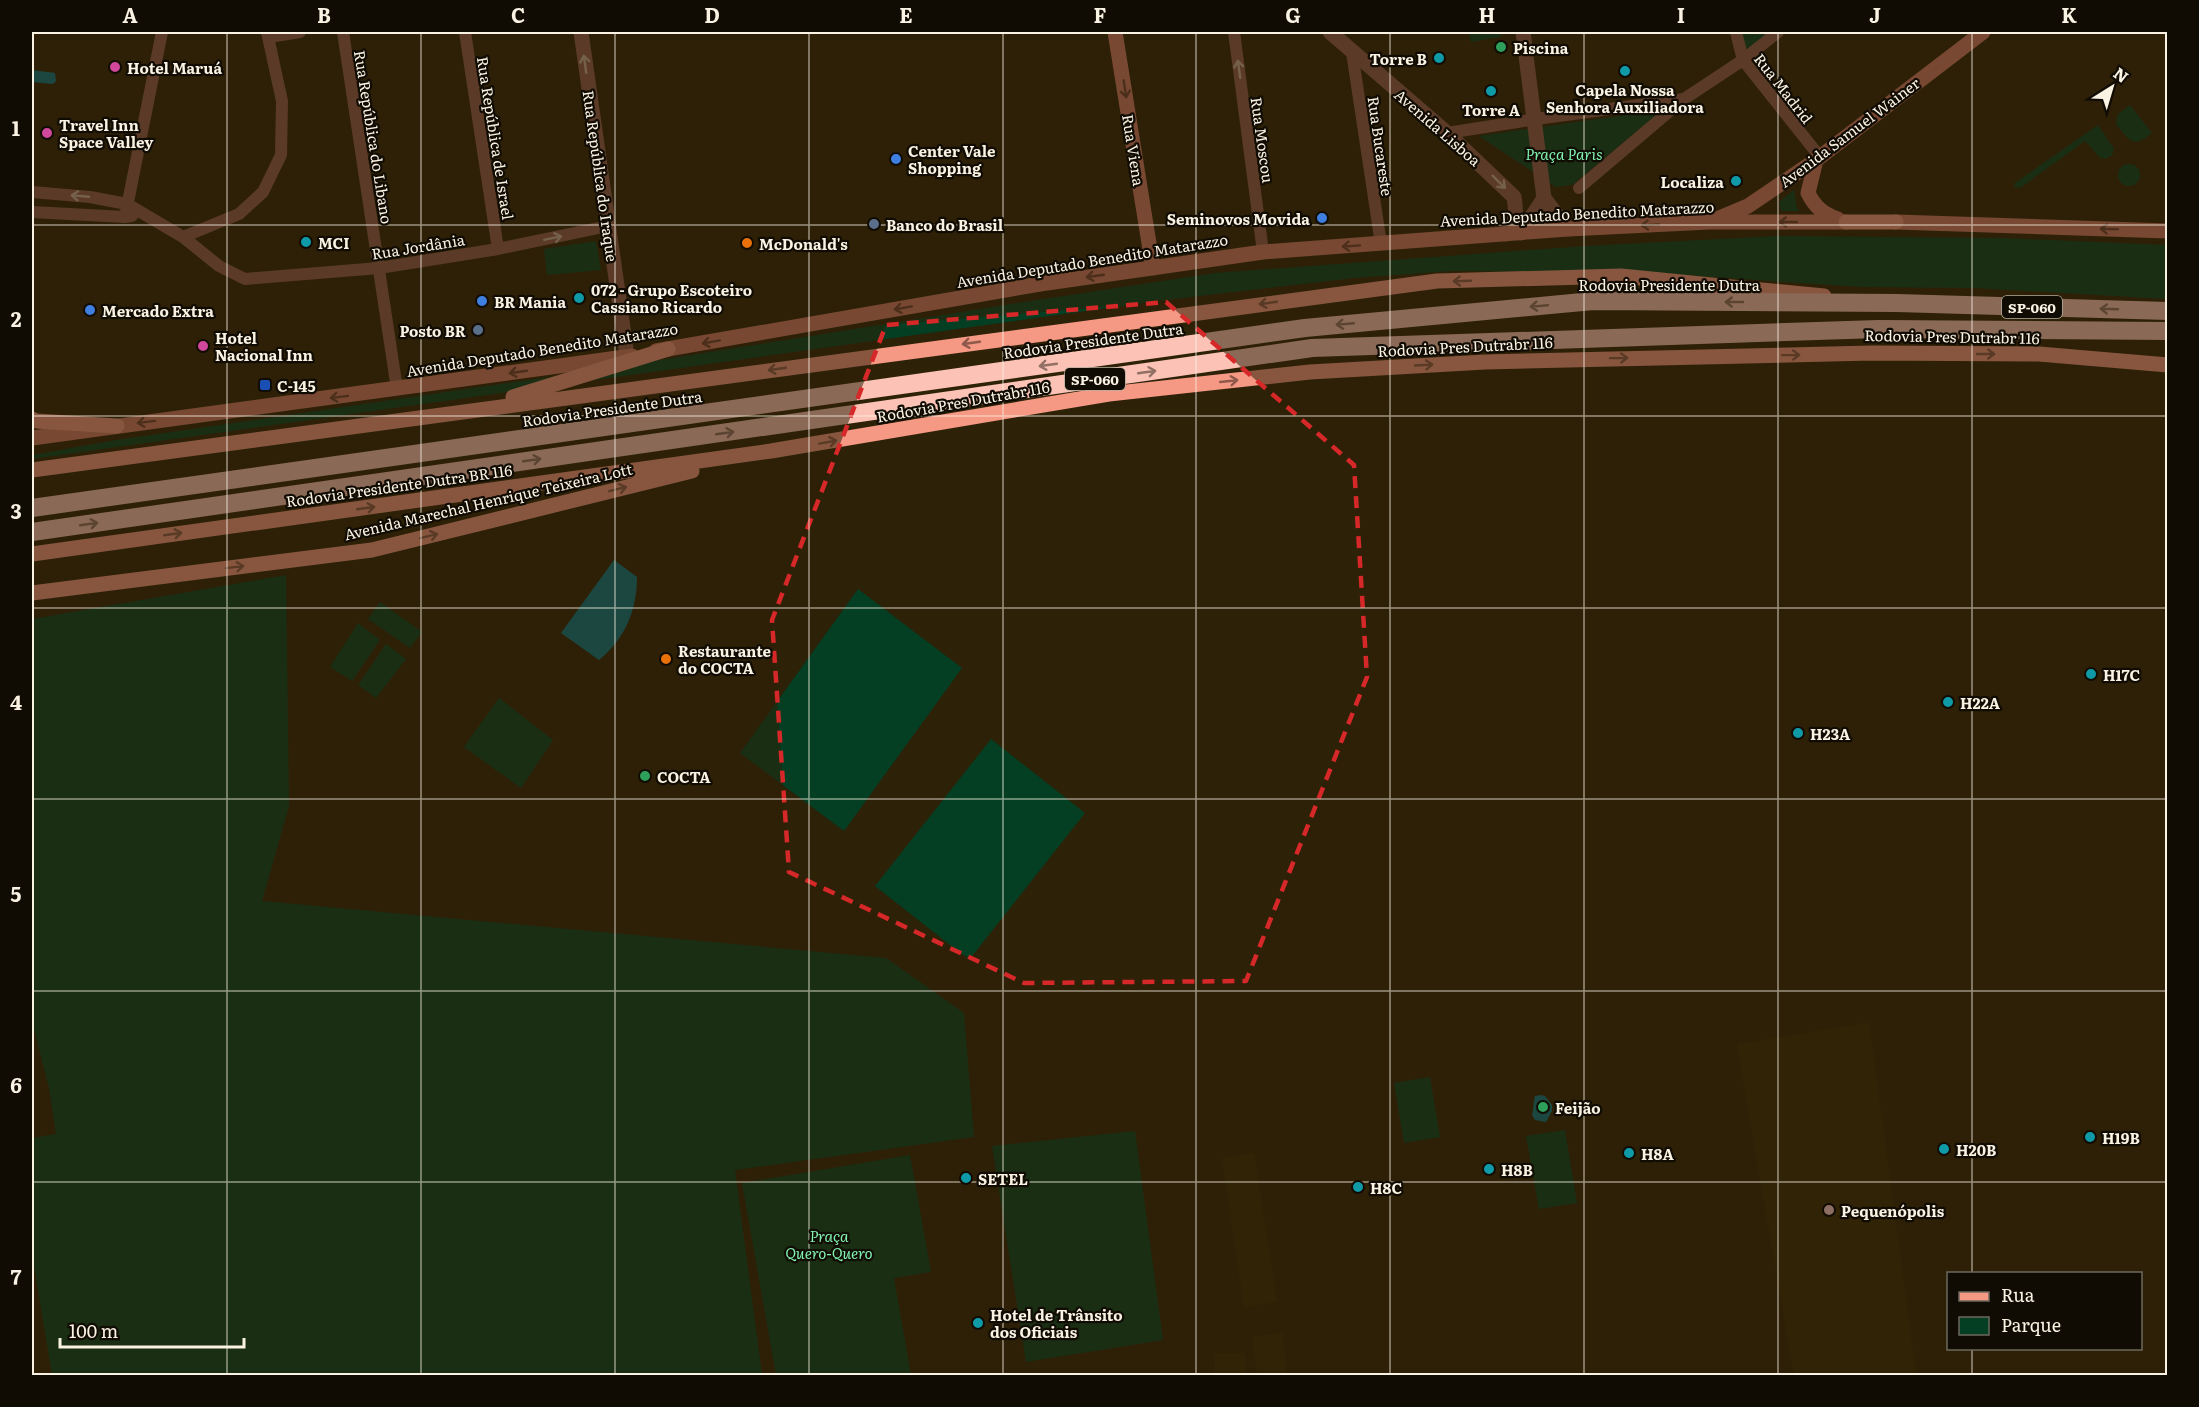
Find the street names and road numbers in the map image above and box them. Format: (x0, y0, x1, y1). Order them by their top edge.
street label: Rua Madrid (1749, 48, 1819, 128)
street label: Rua República do Libano (349, 49, 399, 226)
street label: Rua República de Israel (472, 55, 520, 221)
street label: Avenida Samuel Wainer (1774, 71, 1924, 193)
street label: Avenida Lisboa (1390, 83, 1487, 172)
street label: Rua República do Iraque (578, 89, 624, 263)
street label: Rua Bucareste (1363, 95, 1399, 198)
street label: Rua Moscou (1246, 96, 1280, 185)
street label: Rua Viena (1117, 112, 1151, 188)
street label: Avenida Deputado Benedito Matarazzo (1439, 194, 1715, 232)
street label: Rua Jordânia (370, 227, 467, 265)
street label: Avenida Deputado Benedito Matarazzo (955, 227, 1230, 293)
street label: Rodovia Presidente Dutra (1578, 273, 1761, 296)
road number: SP-060 (2002, 296, 2062, 318)
street label: Avenida Deputado Benedito Matarazzo (405, 316, 680, 382)
street label: Rodovia Presidente Dutra (1002, 316, 1185, 364)
street label: Rodovia Pres Dutrabr 116 (1864, 323, 2040, 349)
street label: Rodovia Pres Dutrabr 116 (1377, 330, 1553, 362)
road number: SP-060 (1065, 368, 1125, 390)
street label: Rodovia Pres Dutrabr 116 (875, 374, 1051, 428)
street label: Rodovia Presidente Dutra (521, 384, 704, 432)
street label: Avenida Marechal Henrique Teixeira Lott (342, 457, 634, 545)
street label: Rodovia Presidente Dutra BR 116 (284, 458, 514, 512)

